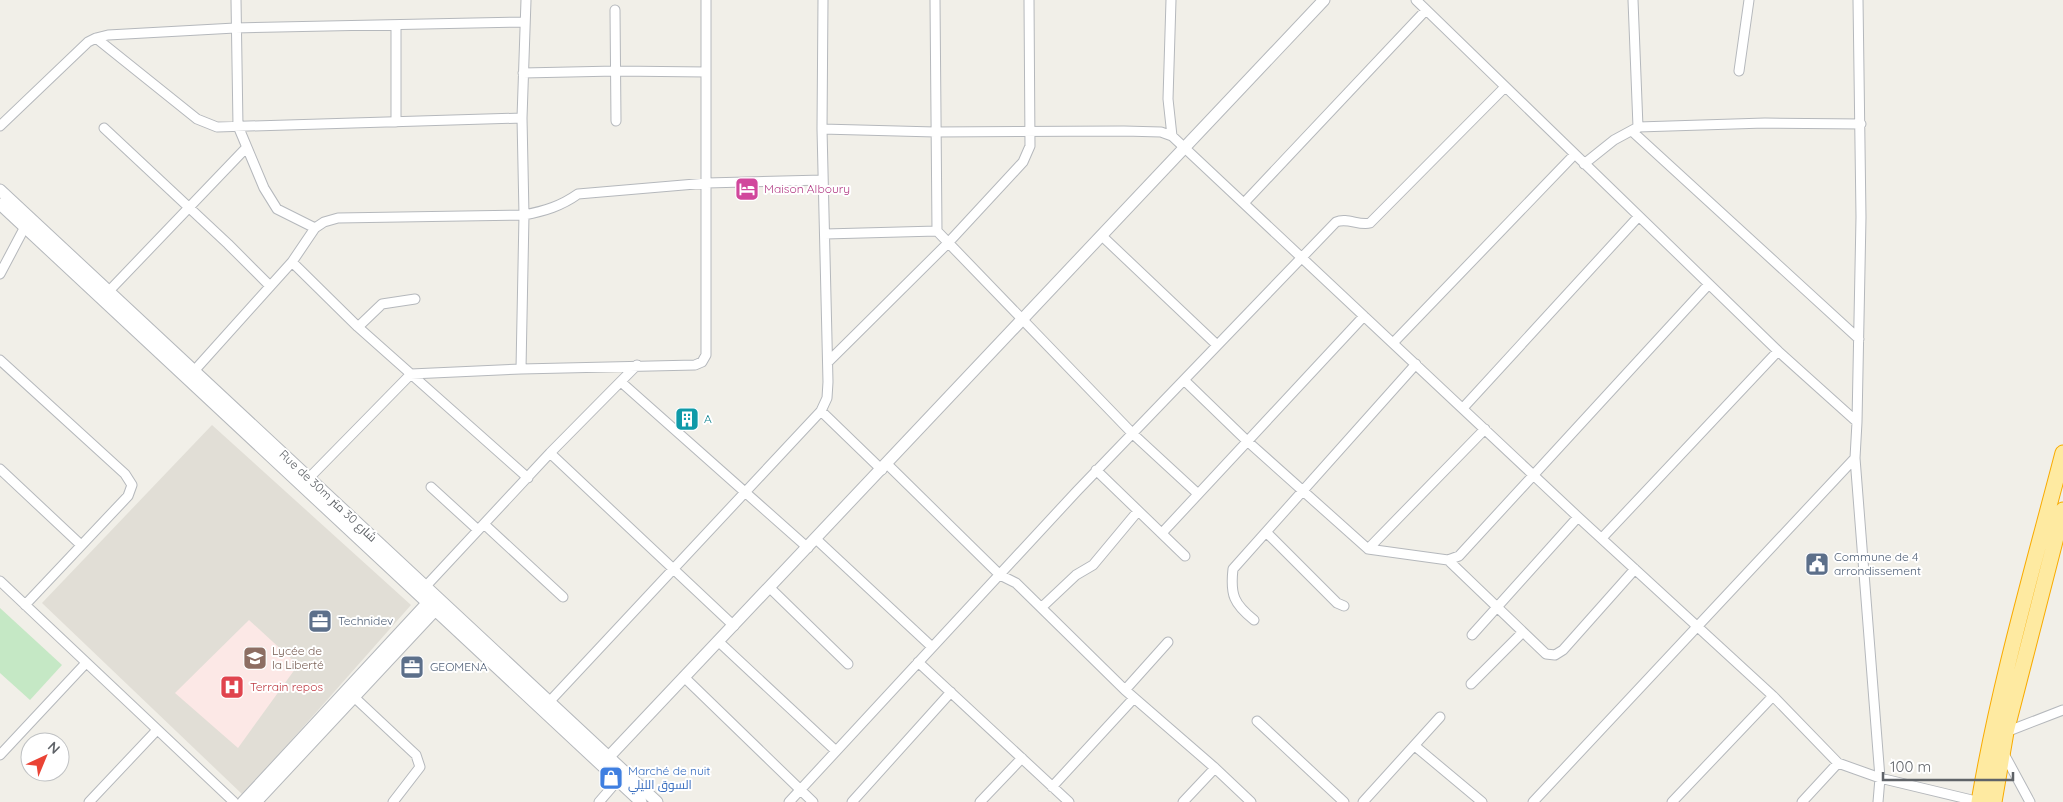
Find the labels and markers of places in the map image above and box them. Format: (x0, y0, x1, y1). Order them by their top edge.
hotel icon: Maison Alboury (734, 176, 760, 202)
place label: Maison Alboury (764, 181, 850, 196)
building icon: A (674, 406, 700, 432)
place label: A (704, 411, 712, 426)
place label: Commune de 4 arrondissement (1834, 549, 1921, 578)
public building icon: Commune de 4 arrondissement (1804, 551, 1830, 577)
office icon: Technidev (307, 608, 333, 634)
place label: Technidev (338, 613, 393, 628)
place label: Lycée de la Liberté (272, 643, 324, 672)
school or university icon: Lycée de la Liberté (242, 645, 268, 671)
office icon: GEOMENA (399, 654, 425, 680)
place label: GEOMENA (430, 659, 488, 674)
hospital icon: Terrain repos (219, 674, 245, 700)
place label: Terrain repos (250, 679, 323, 694)
place label: Marché de nuit السوق الليلي (628, 763, 710, 795)
shop icon: Marché de nuit السوق الليلي (598, 765, 624, 791)

